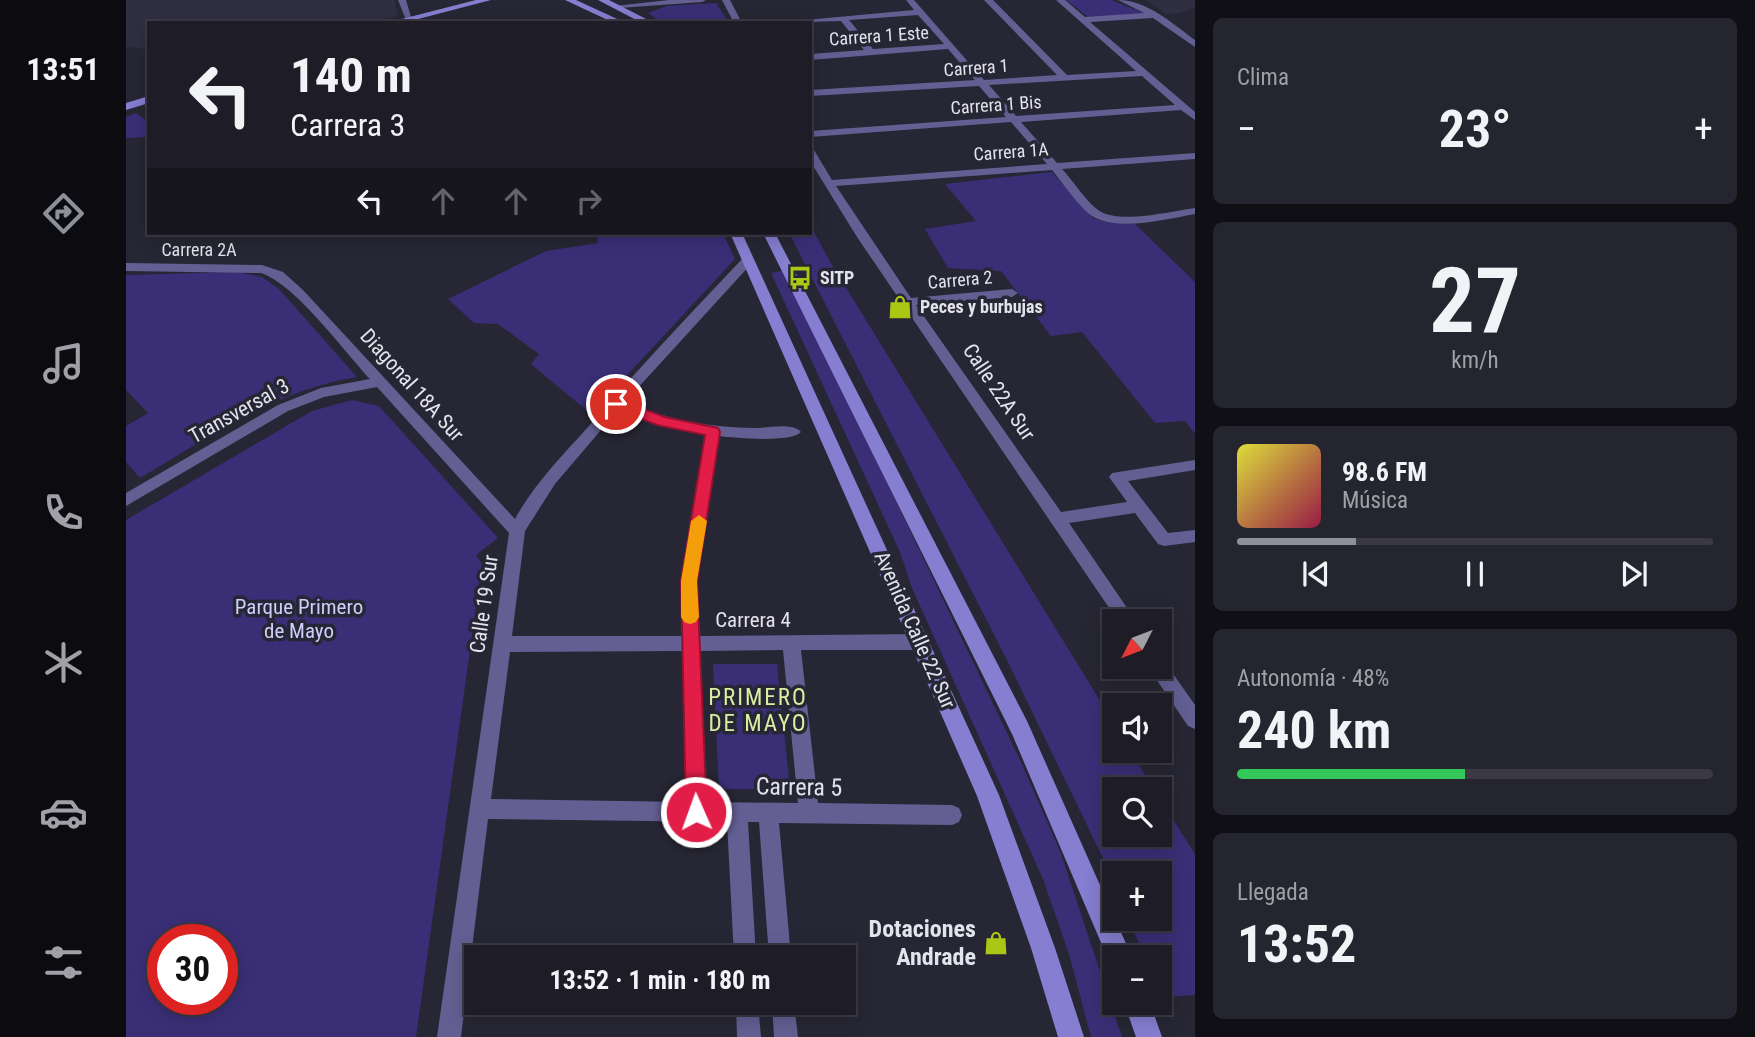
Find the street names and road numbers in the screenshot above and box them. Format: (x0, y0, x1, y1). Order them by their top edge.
street label: Carrera 1 Este (828, 22, 930, 49)
street label: Carrera 1 (943, 55, 1009, 80)
street label: Carrera 1 Bis (950, 91, 1042, 118)
street label: Carrera 1A (973, 138, 1050, 165)
street label: Carrera 2A (161, 239, 237, 260)
street label: Carrera 2 (927, 266, 993, 293)
street label: Diagonal 18A Sur (355, 324, 469, 446)
street label: Calle 22A Sur (958, 339, 1040, 445)
street label: Transversal 3 (185, 374, 293, 448)
street label: Avenida Calle 22 Sur (869, 548, 961, 712)
street label: Calle 19 Sur (465, 553, 503, 655)
street label: Carrera 4 (715, 608, 791, 632)
street label: Carrera 5 (756, 772, 842, 802)

